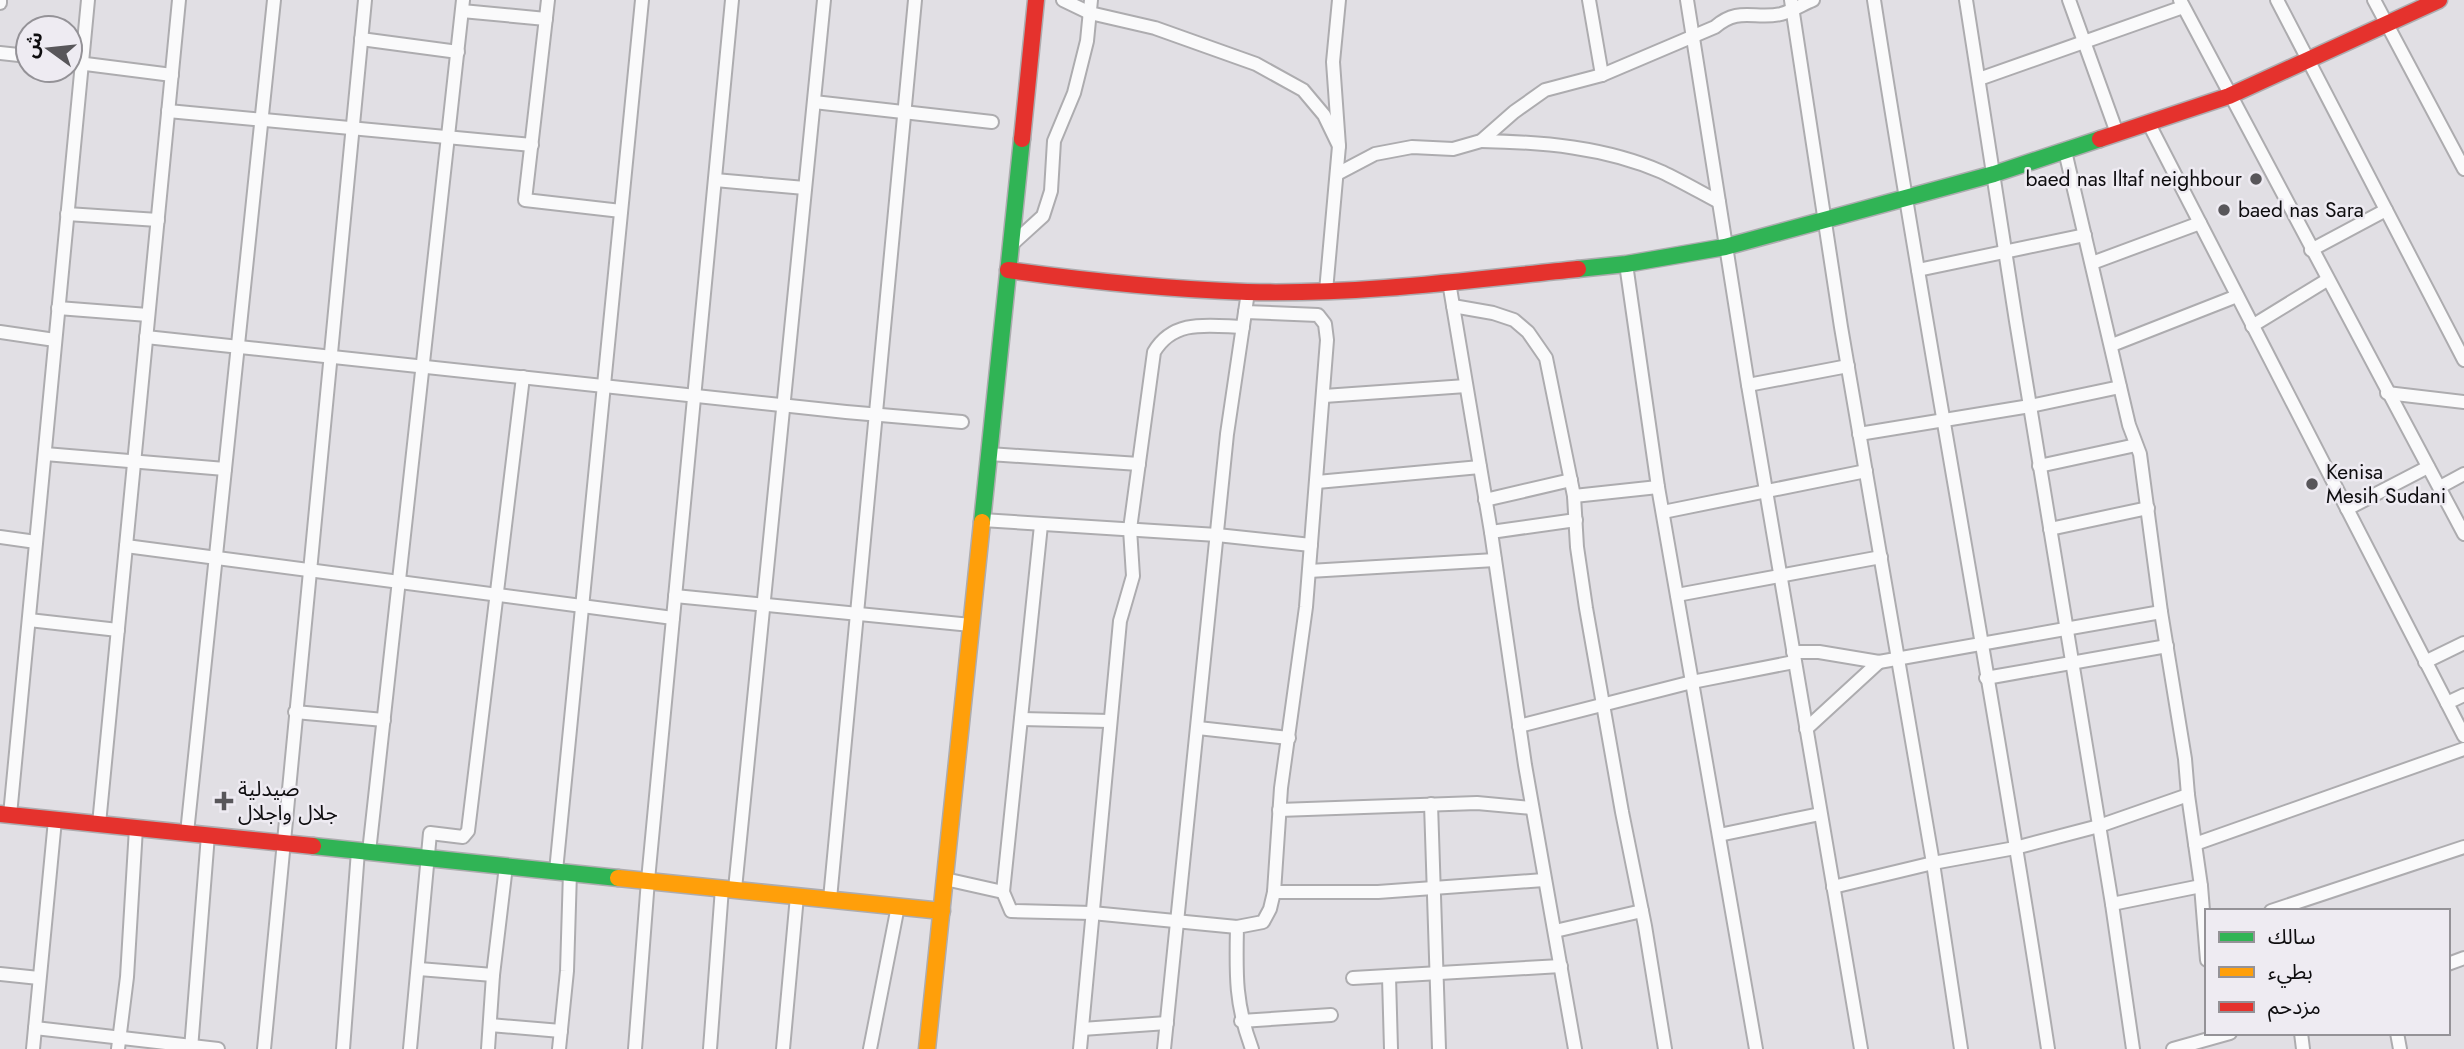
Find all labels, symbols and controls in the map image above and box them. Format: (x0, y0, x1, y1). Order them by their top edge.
north arrow (14, 14, 84, 84)
text: ش (17, 29, 49, 61)
place label: baed nas Iltaf neighbour (2026, 164, 2243, 194)
marker: baed nas Iltaf neighbour (2248, 171, 2264, 187)
place label: baed nas Sara (2238, 195, 2364, 225)
marker: baed nas Sara (2216, 202, 2232, 218)
place label: Kenisa Mesih Sudani (2326, 457, 2446, 511)
marker: Kenisa Mesih Sudani (2304, 476, 2320, 492)
place label: صيدلية جلال واجلال (238, 774, 338, 828)
marker: صيدلية جلال واجلال (216, 793, 232, 809)
legend (2205, 909, 2450, 1035)
text: سالك (2268, 922, 2315, 952)
text: بطيء (2268, 957, 2313, 988)
text: مزدحم (2268, 992, 2321, 1022)

